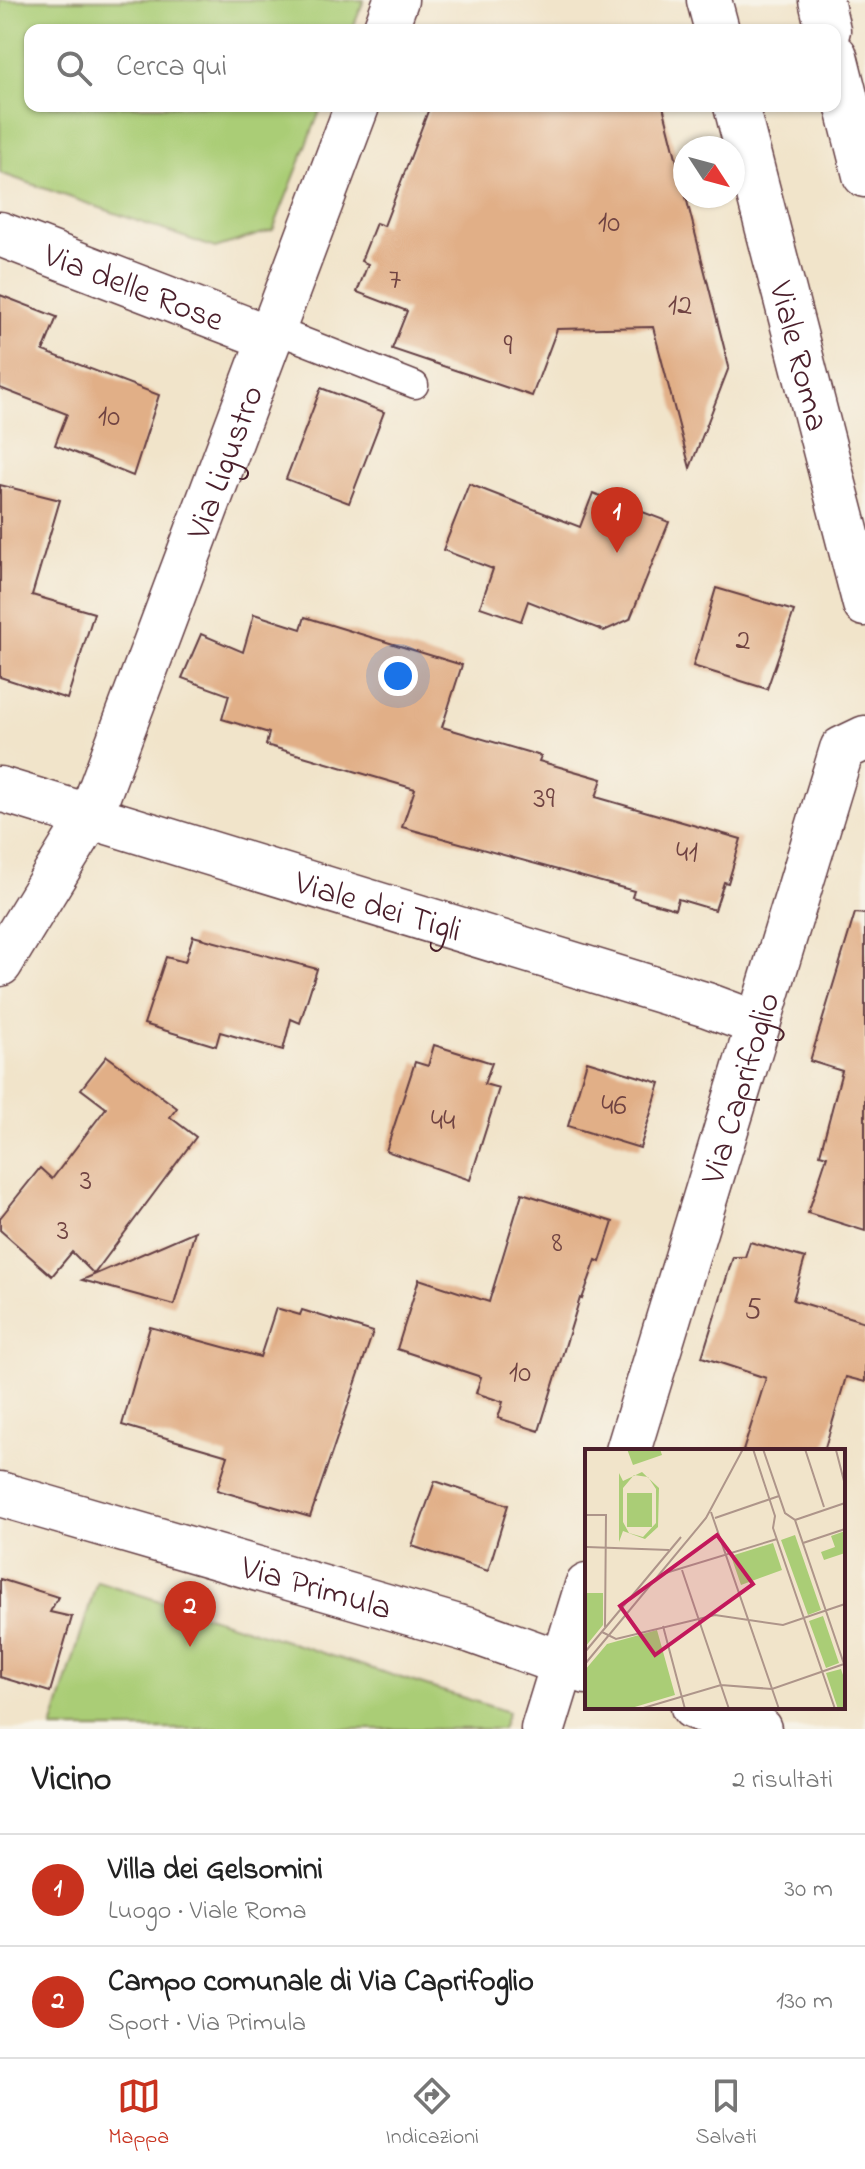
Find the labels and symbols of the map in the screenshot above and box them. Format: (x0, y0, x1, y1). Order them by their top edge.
north arrow (673, 136, 745, 208)
house number: 10 (598, 202, 620, 246)
street label: Via delle Rose (35, 232, 231, 347)
house number: 7 (389, 259, 401, 303)
street label: Viale Roma (753, 276, 840, 437)
house number: 12 (668, 285, 692, 329)
house number: 9 (503, 325, 513, 369)
street label: Via Ligustro (175, 379, 279, 548)
house number: 10 (98, 396, 120, 440)
pin: 1 (591, 487, 643, 553)
house number: 2 (736, 620, 751, 664)
your location (378, 656, 418, 696)
house number: 39 (533, 778, 555, 822)
house number: 41 (676, 832, 698, 876)
street label: Viale dei Tigli (287, 859, 467, 958)
street label: Via Caprifoglio (690, 987, 795, 1192)
house number: 46 (601, 1085, 627, 1129)
house number: 44 (431, 1100, 455, 1144)
house number: 3 (80, 1160, 92, 1204)
house number: 3 (57, 1210, 69, 1254)
house number: 8 (551, 1222, 563, 1266)
house number: 5 (744, 1289, 762, 1333)
house number: 10 (509, 1352, 531, 1396)
inset map (585, 1449, 845, 1709)
street label: Via Primula (234, 1544, 397, 1635)
pin: 2 (164, 1581, 216, 1647)

